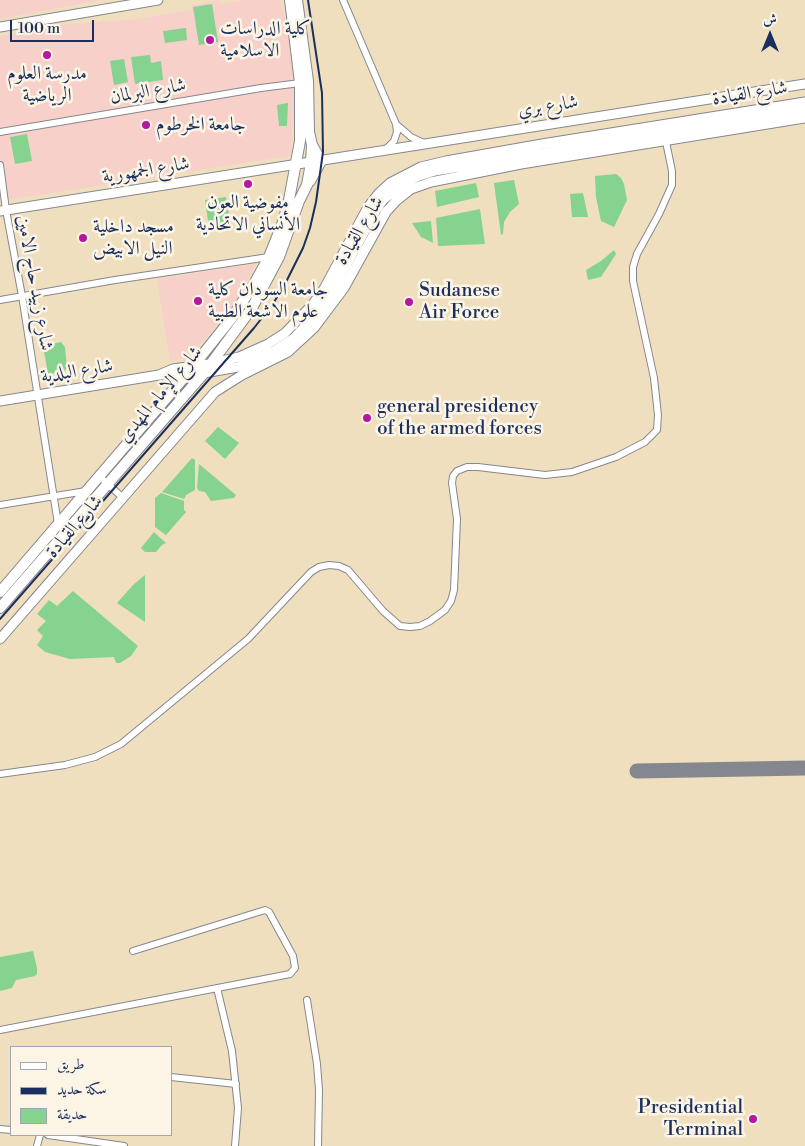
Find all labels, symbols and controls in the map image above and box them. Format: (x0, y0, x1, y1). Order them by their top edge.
scale bar (12, 10, 96, 42)
north arrow (745, 10, 795, 60)
text: ش (763, 11, 777, 29)
place label: كلية الدراسات الاسلامية (220, 18, 311, 62)
text: 100 m (18, 19, 60, 38)
marker: كلية الدراسات الاسلامية (204, 34, 216, 46)
marker: مدرسة العلوم الرياضية (41, 49, 53, 61)
place label: مدرسة العلوم الرياضية (7, 63, 87, 107)
street label: شارع البرلمان (108, 74, 188, 110)
street label: شارع القيادة (711, 77, 789, 111)
street label: شارع بري (516, 91, 580, 123)
place label: جامعة الخرطوم (156, 114, 246, 136)
marker: جامعة الخرطوم (140, 119, 152, 131)
street label: شارع الجمهورية (101, 153, 191, 189)
marker: مفوضية العون الأنساني الاتحادية (242, 178, 254, 190)
place label: مفوضية العون الأنساني الاتحادية (196, 192, 300, 236)
street label: شارع القيادة (331, 193, 389, 269)
street label: شارع زبيد حاج الامين (11, 213, 57, 353)
place label: مسجد داخلية النيل الابيض (93, 216, 174, 260)
marker: مسجد داخلية النيل الابيض (77, 232, 89, 244)
place label: جامعة السودان كلية علوم الاشعة الطبية (208, 279, 328, 323)
place label: Sudanese Air Force (419, 280, 500, 324)
marker: جامعة السودان كلية علوم الاشعة الطبية (192, 295, 204, 307)
marker: Sudanese Air Force (403, 296, 415, 308)
street label: شارع الإمام المهدي (114, 342, 208, 448)
street label: شارع البلدية (39, 355, 115, 389)
place label: general presidency of the armed forces (377, 396, 542, 440)
marker: general presidency of the armed forces (361, 412, 373, 424)
street label: شارع القيادة (41, 491, 109, 563)
legend (10, 1046, 172, 1136)
text: طريق (57, 1055, 84, 1074)
text: سكة حديد (57, 1080, 107, 1099)
place label: Presidential Terminal (638, 1097, 743, 1141)
text: حديقة (57, 1105, 87, 1124)
marker: Presidential Terminal (747, 1113, 759, 1125)

